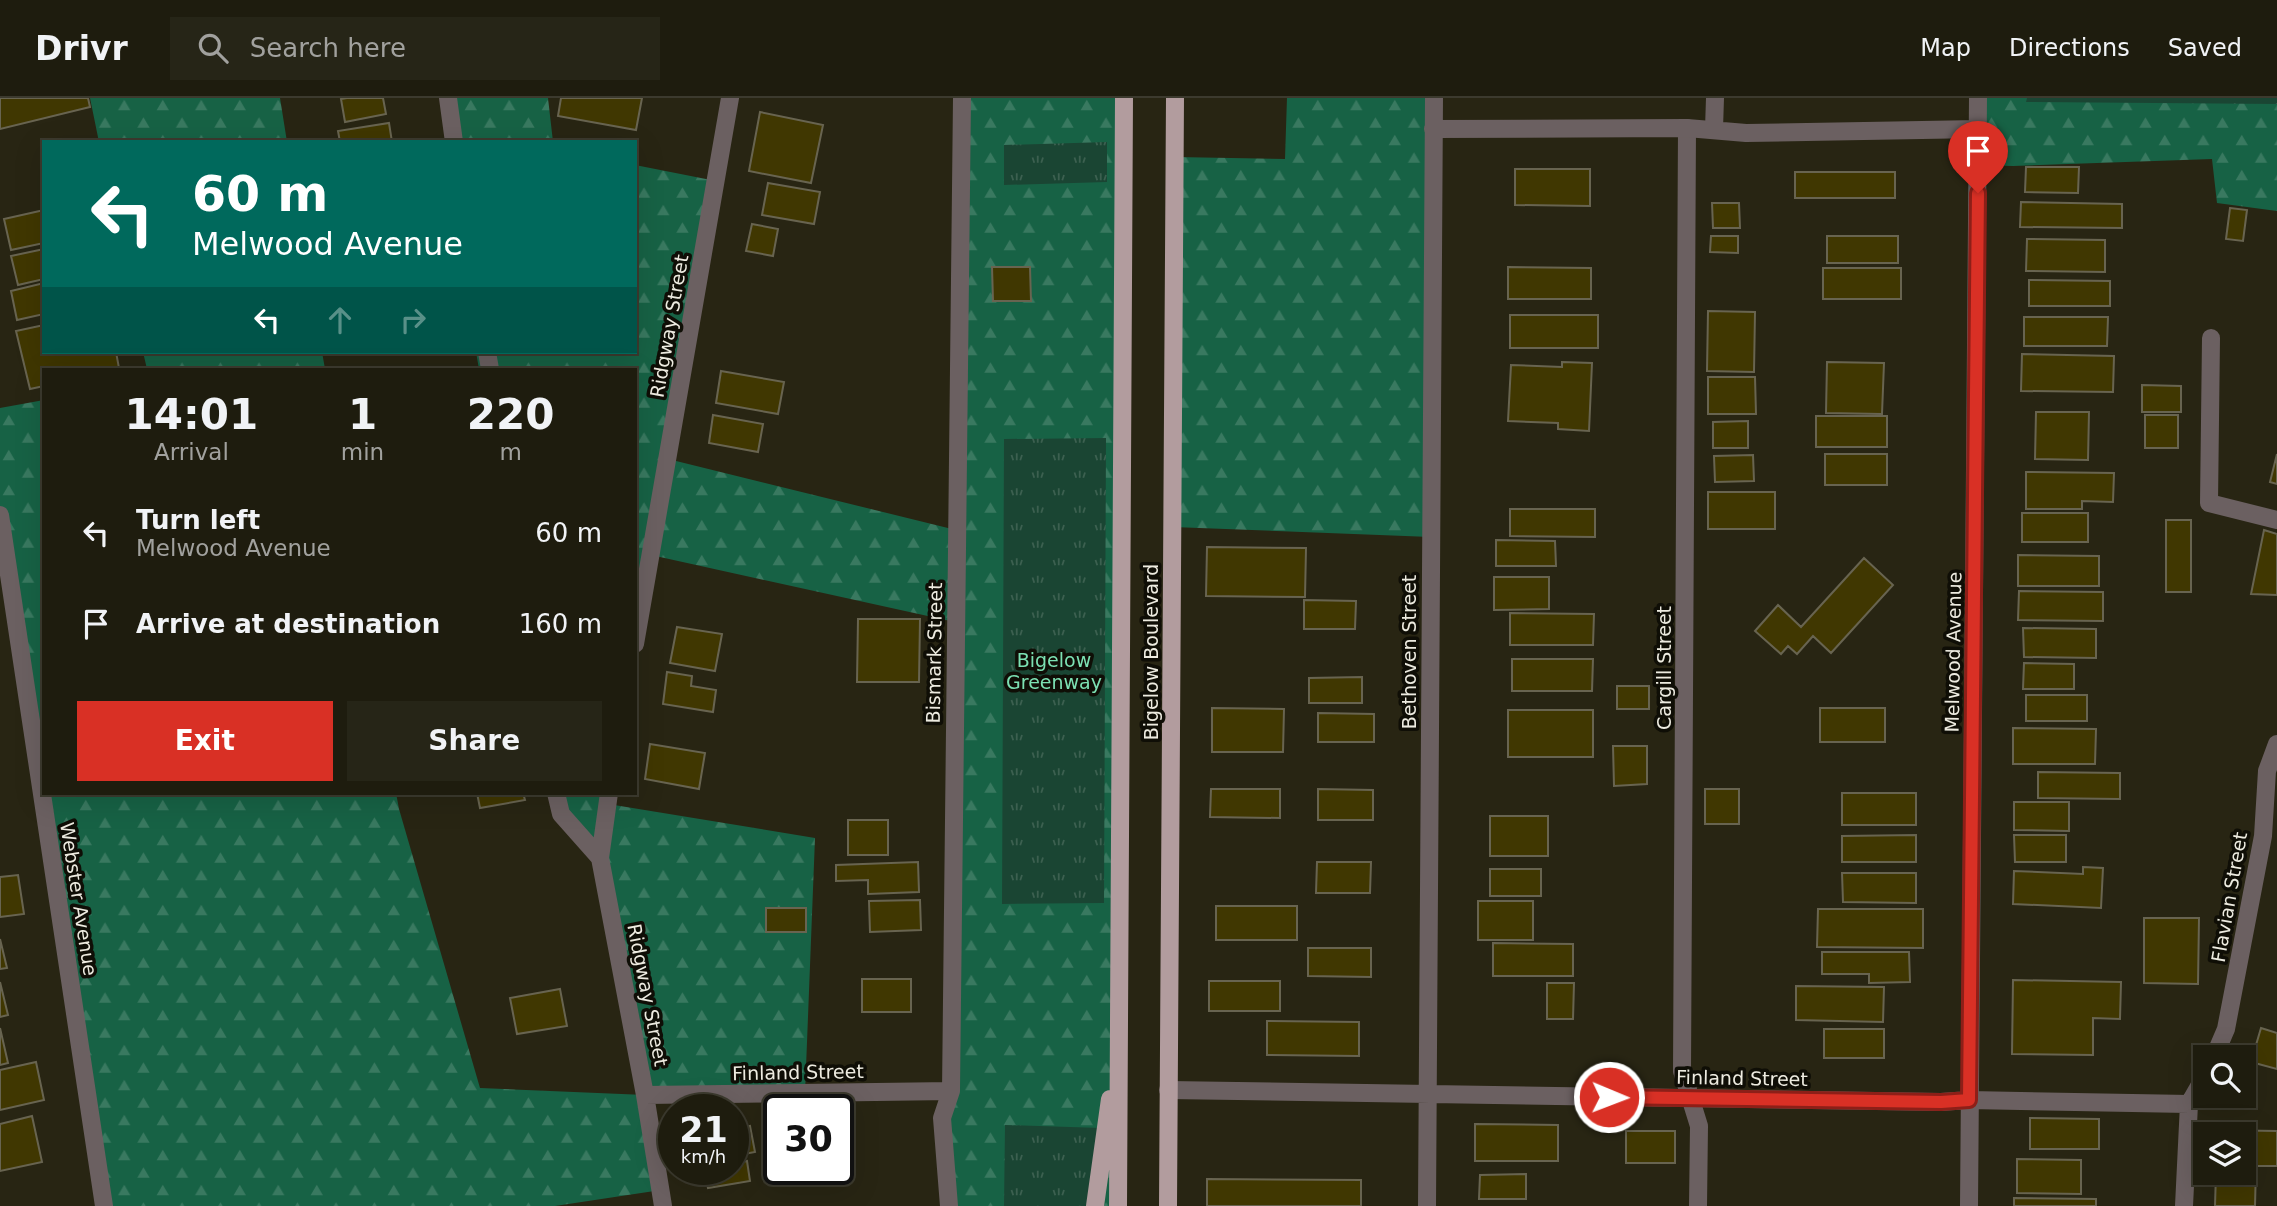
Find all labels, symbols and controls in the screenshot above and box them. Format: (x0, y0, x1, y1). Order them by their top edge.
search box (170, 17, 660, 80)
text: Drivr (35, 29, 128, 68)
icon: search (194, 29, 232, 67)
text: Search here (250, 33, 406, 63)
text: Map (1920, 34, 1971, 62)
text: Directions (2009, 34, 2130, 62)
text: Saved (2168, 34, 2242, 62)
pin (1948, 121, 2008, 193)
icon: arrive (1959, 132, 1997, 170)
text: 60 m (192, 166, 328, 223)
icon: left (77, 168, 168, 259)
text: Melwood Avenue (192, 225, 463, 263)
street label: Ridgway Street (646, 253, 692, 399)
icon: left (248, 301, 286, 339)
icon: ahead (321, 301, 359, 339)
icon: right (394, 301, 432, 339)
text: 14:01 (125, 390, 258, 439)
text: 1 (348, 390, 377, 439)
text: 220 (467, 390, 554, 439)
text: Arrival (154, 439, 229, 465)
text: min (341, 439, 384, 465)
text: m (499, 439, 522, 465)
text: Turn left (136, 505, 260, 535)
icon: left (77, 514, 115, 552)
text: 60 m (535, 518, 602, 548)
text: Melwood Avenue (136, 535, 331, 561)
street label: Bigelow Boulevard (1140, 564, 1162, 740)
street label: Melwood Avenue (1941, 571, 1965, 733)
street label: Bethoven Street (1398, 575, 1420, 729)
street label: Bismark Street (922, 582, 946, 724)
icon: arrive (77, 605, 115, 643)
street label: Cargill Street (1653, 606, 1675, 730)
text: Arrive at destination (136, 609, 440, 639)
text: 160 m (519, 609, 602, 639)
park label: Bigelow Greenway (1006, 649, 1102, 693)
button: Exit (77, 701, 333, 781)
button: Share (347, 701, 602, 781)
street label: Webster Avenue (56, 821, 102, 977)
street label: Flavian Street (2207, 830, 2251, 964)
street label: Ridgway Street (623, 922, 673, 1068)
map controls (2193, 1045, 2256, 1185)
button: search (2193, 1045, 2256, 1108)
street label: Finland Street (732, 1060, 864, 1084)
position arrow (1572, 1060, 1646, 1134)
street label: Finland Street (1676, 1066, 1808, 1090)
speed limit sign: 30 (763, 1094, 854, 1185)
text: 21 (679, 1110, 728, 1150)
button: layers (2193, 1122, 2256, 1185)
text: km/h (681, 1146, 726, 1167)

